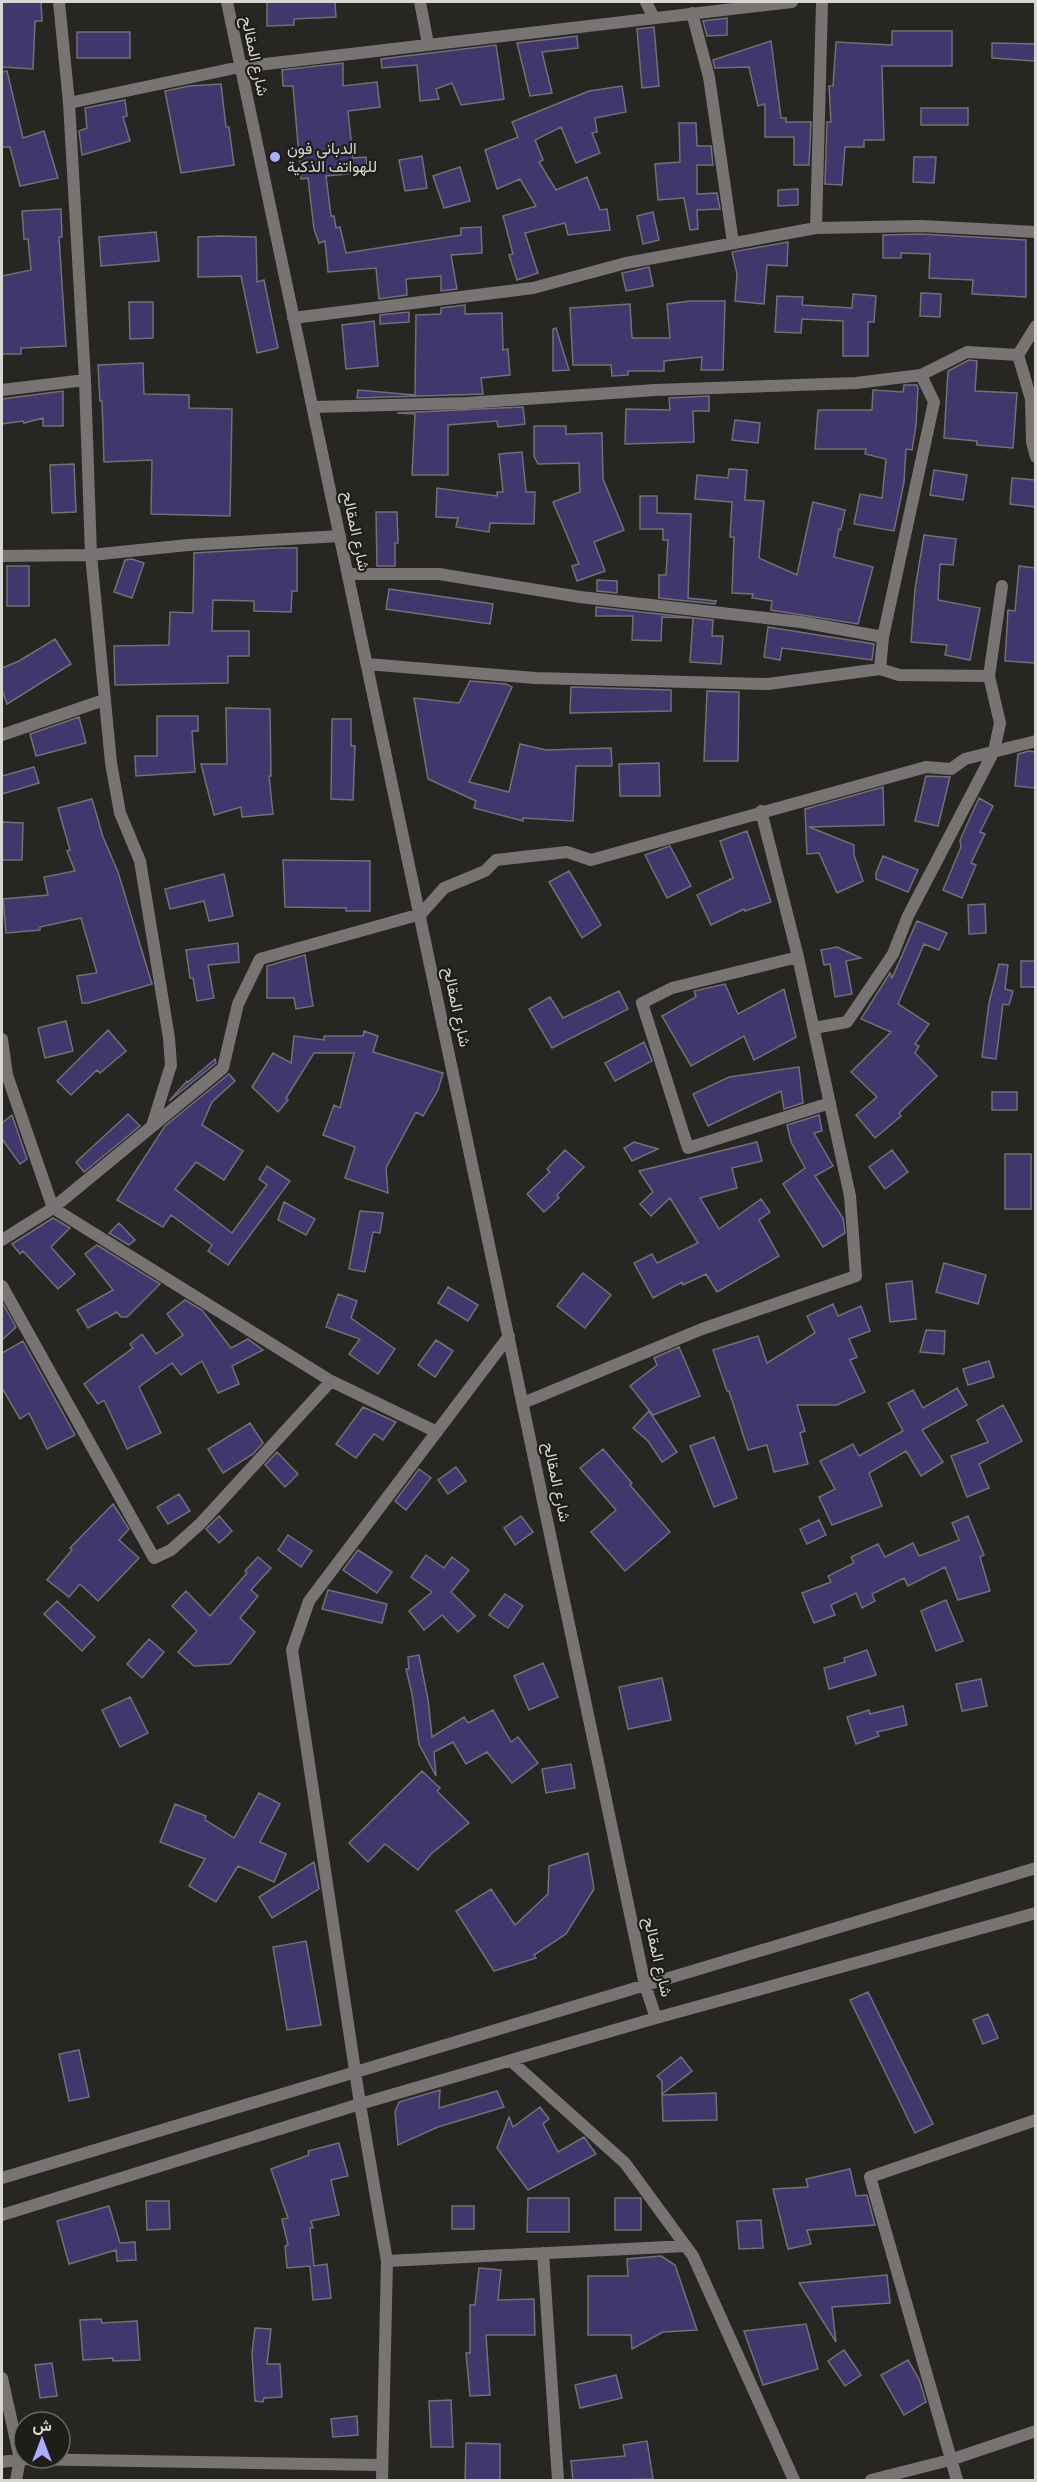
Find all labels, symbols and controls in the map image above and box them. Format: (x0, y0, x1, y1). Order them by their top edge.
street label: شارع المقالح (235, 14, 273, 98)
place label: الدباني فون للهواتف الذكية (287, 139, 377, 177)
marker: الدباني فون للهواتف الذكية (268, 150, 282, 164)
street label: شارع المقالح (336, 489, 374, 573)
street label: شارع المقالح (437, 965, 475, 1049)
street label: شارع المقالح (537, 1440, 575, 1524)
street label: شارع المقالح (638, 1915, 676, 1999)
north arrow (12, 2410, 72, 2470)
text: ش (32, 2416, 52, 2435)

